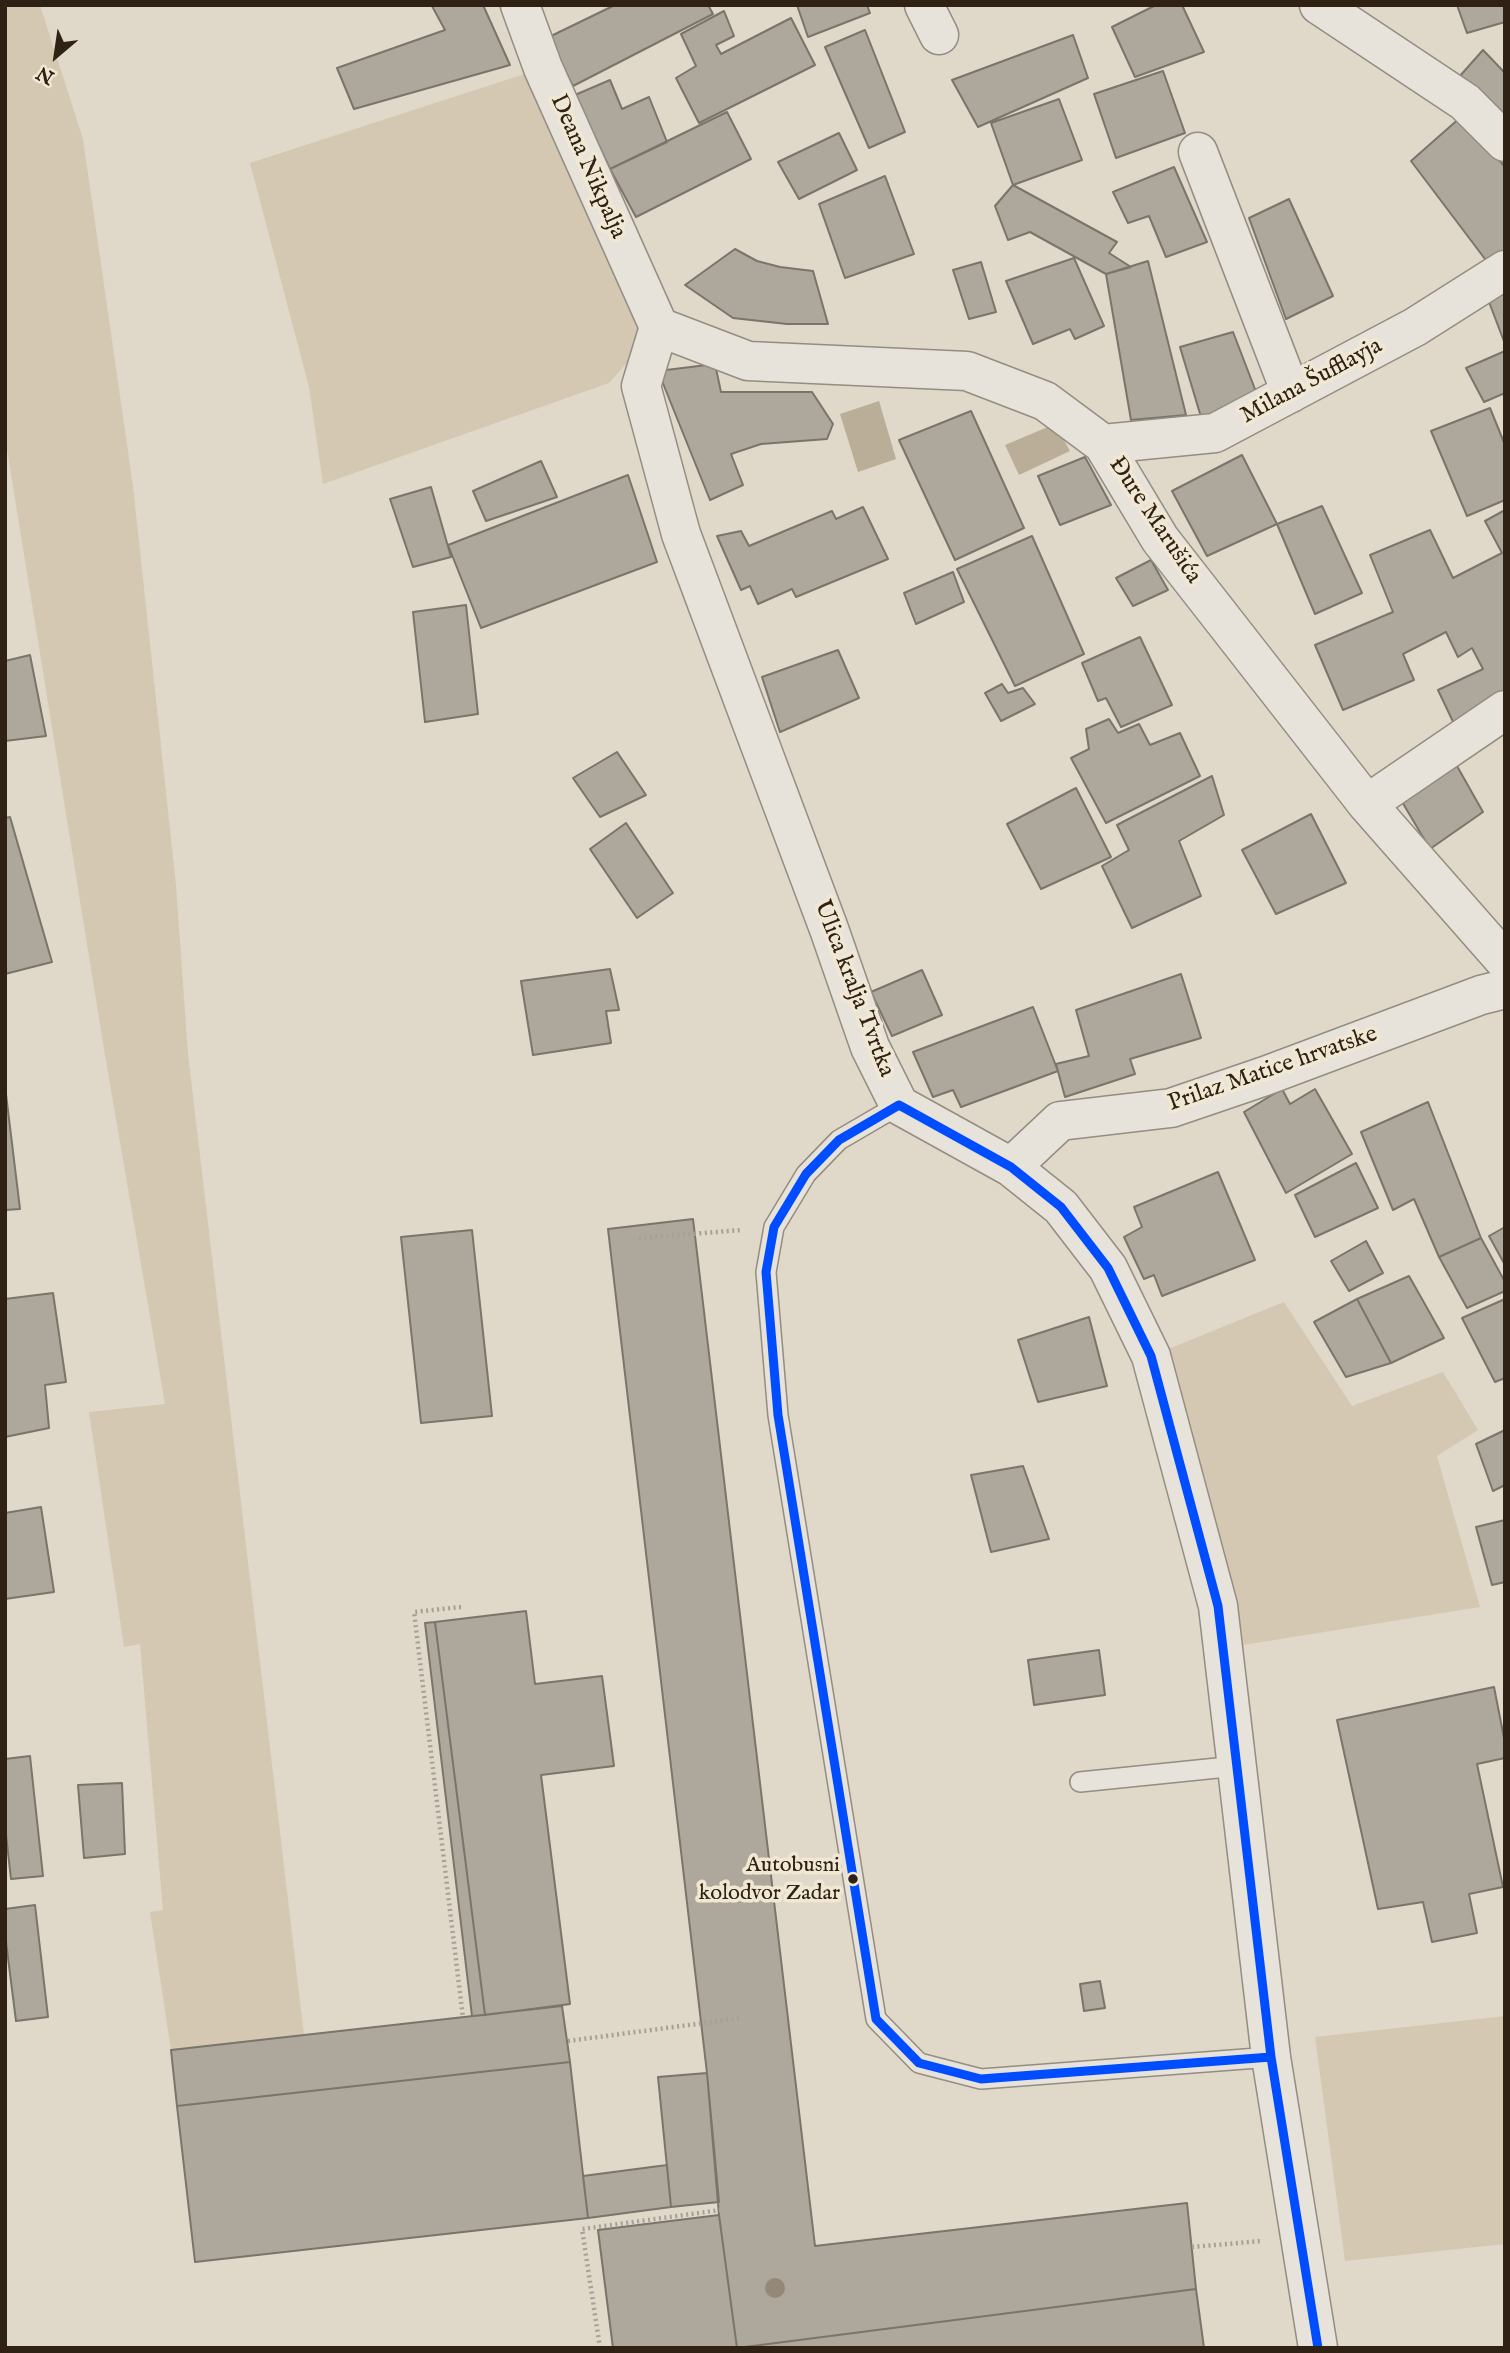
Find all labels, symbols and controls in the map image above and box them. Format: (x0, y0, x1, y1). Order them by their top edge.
north arrow (21, 21, 91, 91)
text: N (33, 60, 59, 89)
street label: Deana Nikpalja (542, 90, 632, 244)
street label: Milana Šufflayja (1236, 333, 1388, 431)
street label: Đure Marušića (1101, 452, 1207, 590)
street label: Ulica kralja Tvrtka (806, 897, 900, 1081)
street label: Prilaz Matice hrvatske (1165, 1021, 1381, 1119)
place label: Autobusni kolodvor Zadar (699, 1853, 840, 1904)
marker: Autobusni kolodvor Zadar (846, 1872, 860, 1886)

